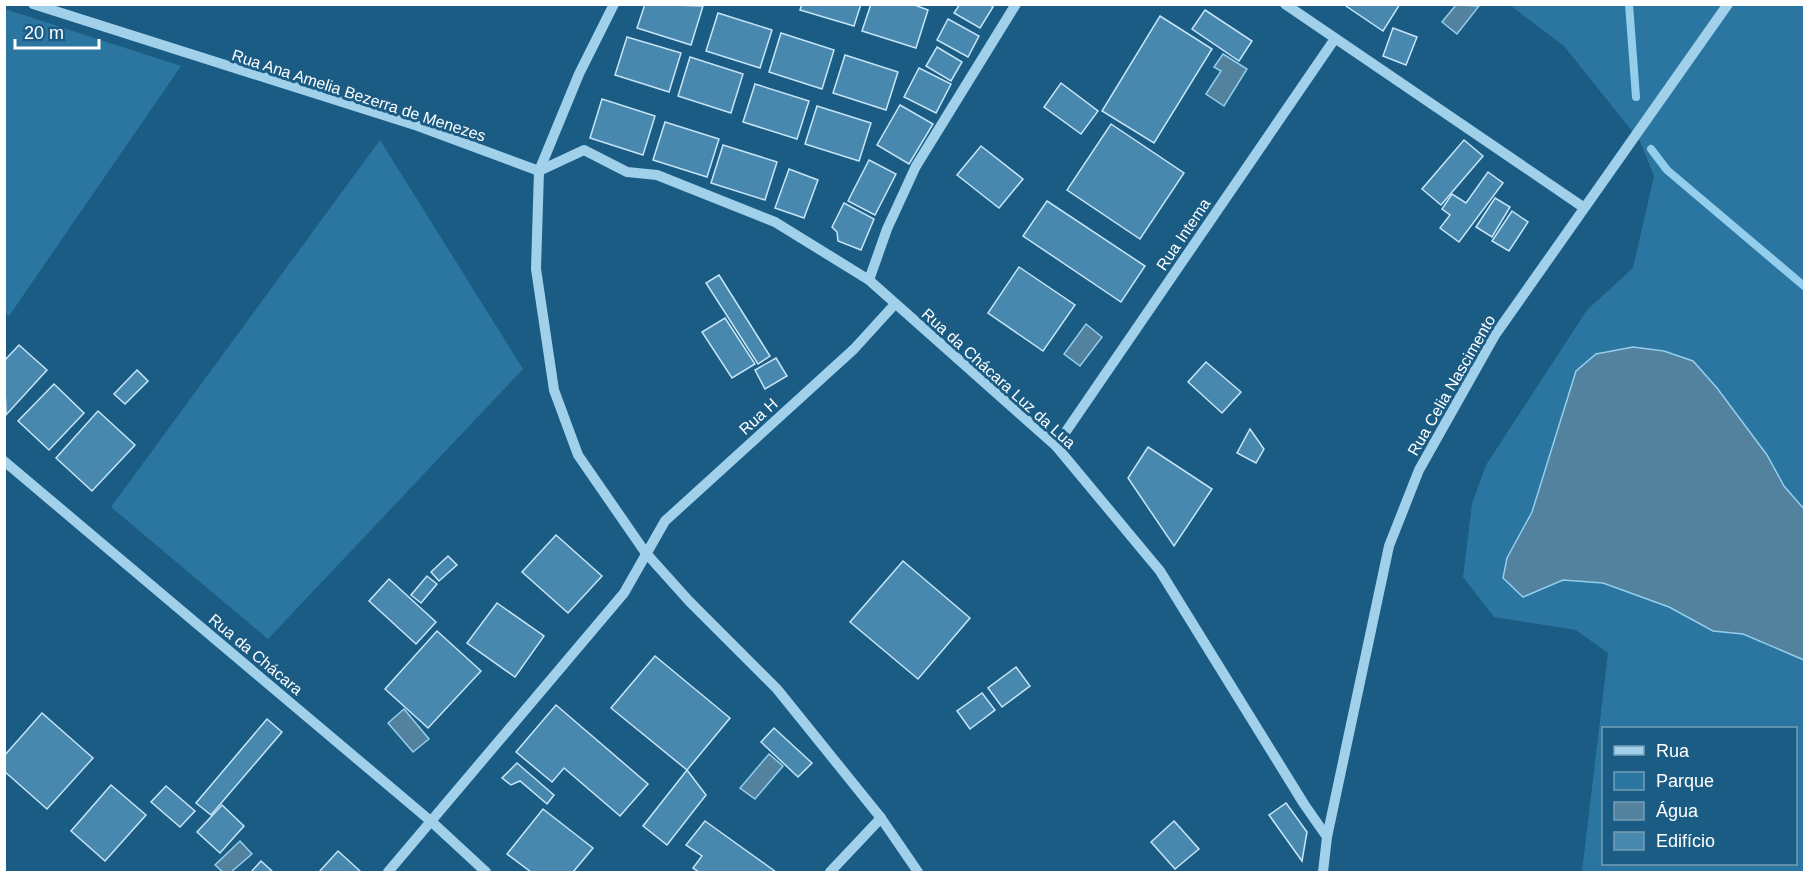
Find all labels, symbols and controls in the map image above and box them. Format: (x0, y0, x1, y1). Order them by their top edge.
scale bar (15, 12, 99, 50)
text: 20 m (24, 23, 64, 43)
street label: Rua Ana Amelia Bezerra de Menezes (230, 46, 488, 145)
street label: Rua Intema (1153, 195, 1214, 273)
street label: Rua da Chácara Luz da Lua (919, 305, 1079, 452)
street label: Rua Celia Nascimento (1404, 312, 1499, 458)
street label: Rua H (736, 395, 781, 438)
street label: Rua da Chácara (206, 610, 306, 698)
legend (1602, 727, 1797, 865)
text: Rua (1656, 741, 1690, 761)
text: Parque (1656, 771, 1714, 791)
text: Água (1656, 801, 1699, 821)
text: Edifício (1656, 831, 1715, 851)

